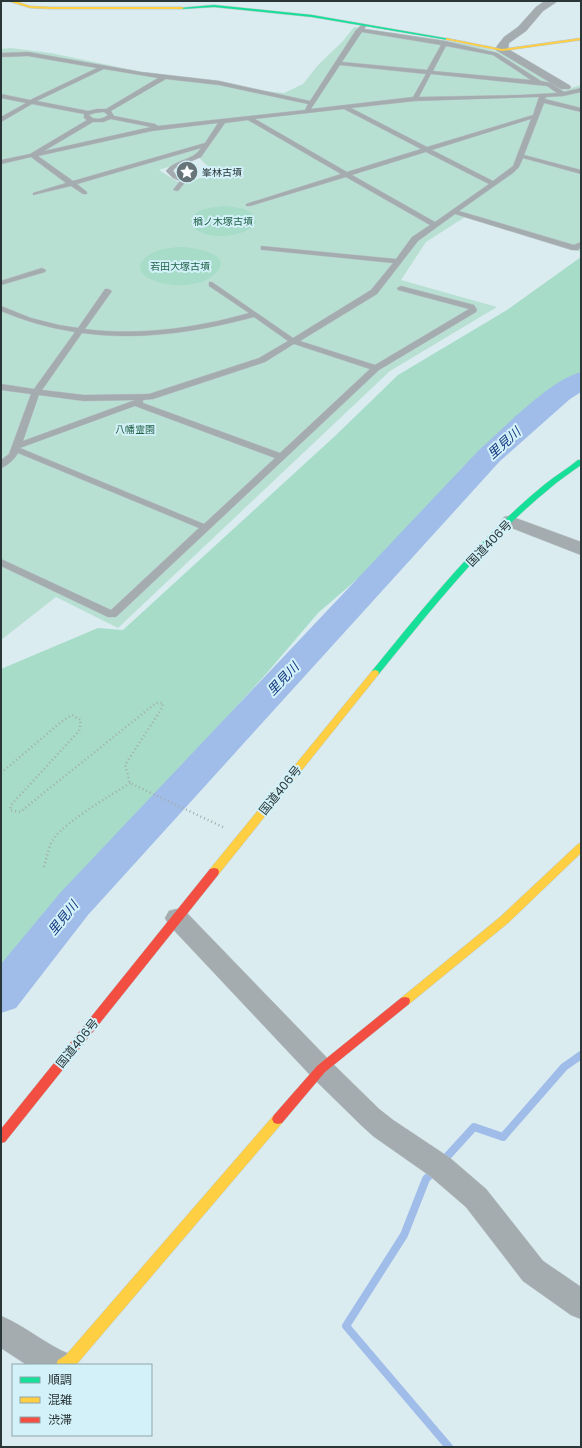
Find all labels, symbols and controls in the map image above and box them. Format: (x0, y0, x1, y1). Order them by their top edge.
place icon: 峯林古墳 (174, 159, 200, 185)
place label: 峯林古墳 (202, 165, 242, 180)
park label: 楢ノ木塚古墳 (193, 214, 253, 229)
park label: 若田大塚古墳 (150, 259, 210, 274)
park label: 八幡霊園 (115, 422, 155, 437)
water label: 里見川 (483, 422, 526, 463)
street label: 国道406号 (462, 516, 516, 570)
water label: 里見川 (263, 657, 305, 700)
street label: 国道406号 (255, 762, 305, 818)
water label: 里見川 (43, 895, 84, 939)
street label: 国道406号 (52, 1015, 102, 1071)
legend (12, 1364, 152, 1436)
text: 順調 (48, 1371, 72, 1388)
text: 混雑 (48, 1391, 72, 1408)
text: 渋滞 (48, 1411, 72, 1428)

